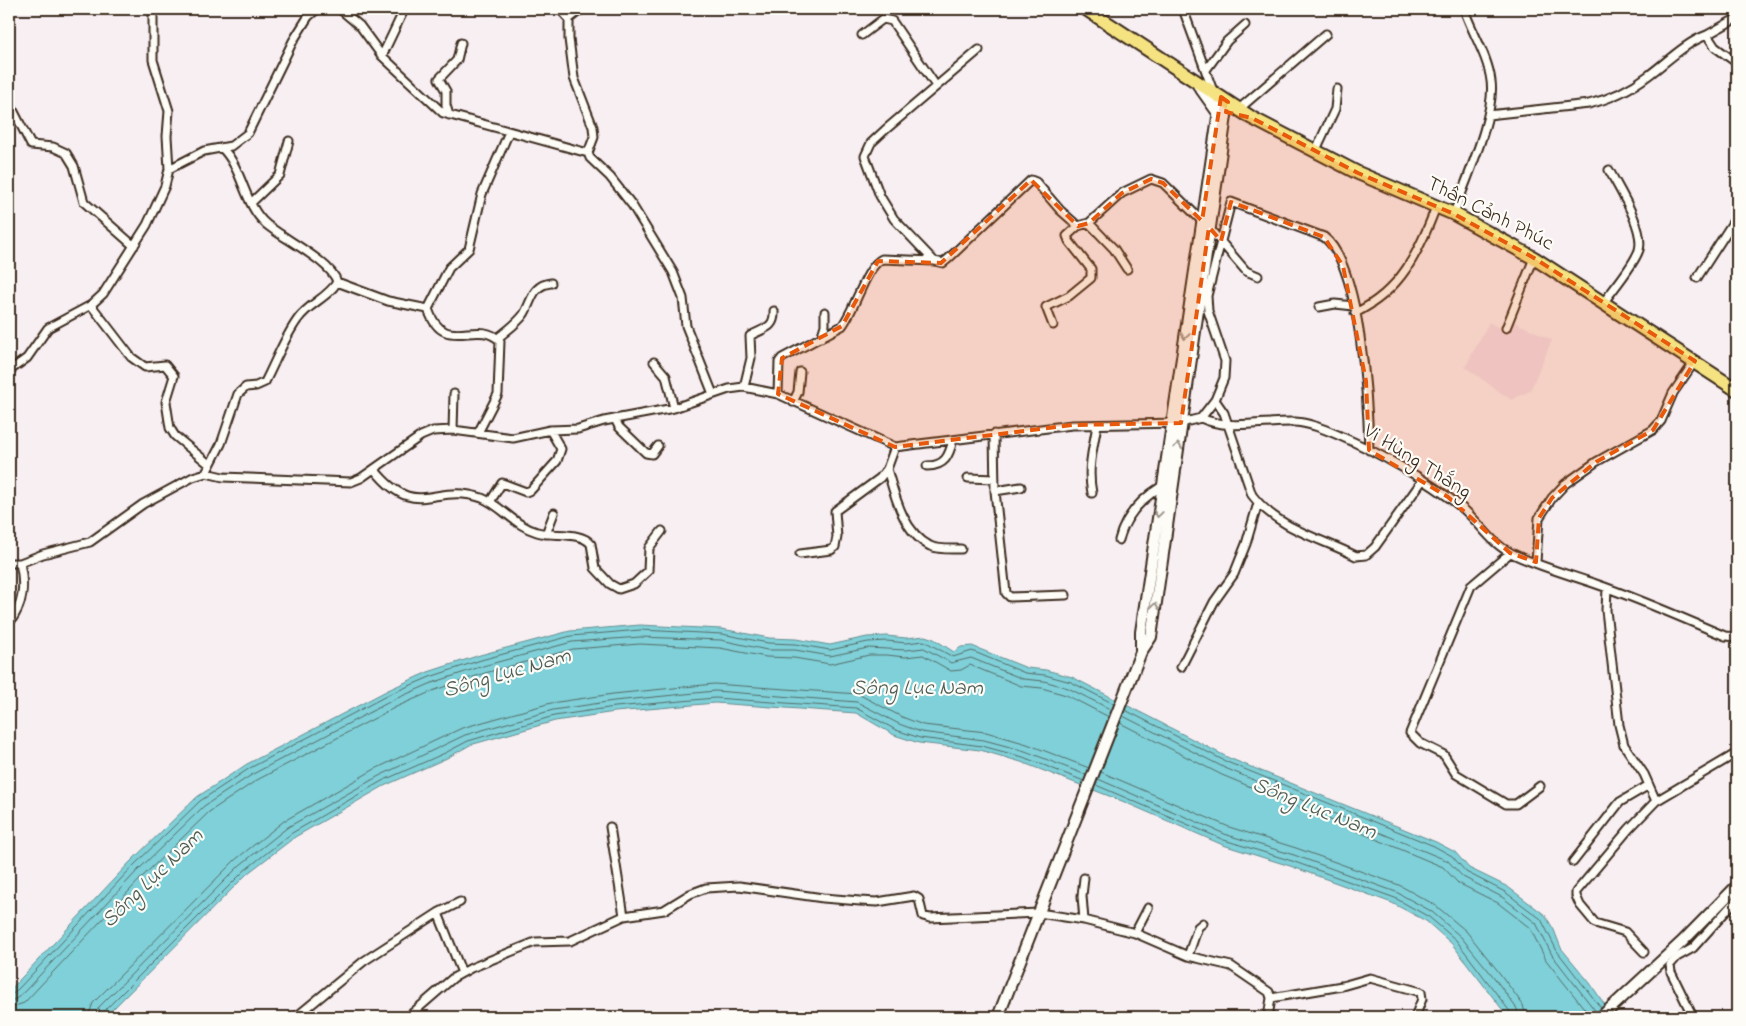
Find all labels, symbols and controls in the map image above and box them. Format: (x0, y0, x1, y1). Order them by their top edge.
street label: Thân Cảnh Phúc (1421, 169, 1559, 259)
one-way arrow (1180, 331, 1190, 340)
street label: Vi Hùng Thắng (1355, 416, 1477, 509)
one-way arrow (1172, 441, 1183, 449)
one-way arrow (1154, 509, 1164, 518)
one-way arrow (1149, 602, 1160, 610)
water label: Sông Lục Nam (439, 640, 576, 708)
water label: Sông Lục Nam (851, 673, 984, 705)
water label: Sông Lục Nam (1247, 770, 1382, 849)
water label: Sông Lục Nam (95, 821, 212, 936)

